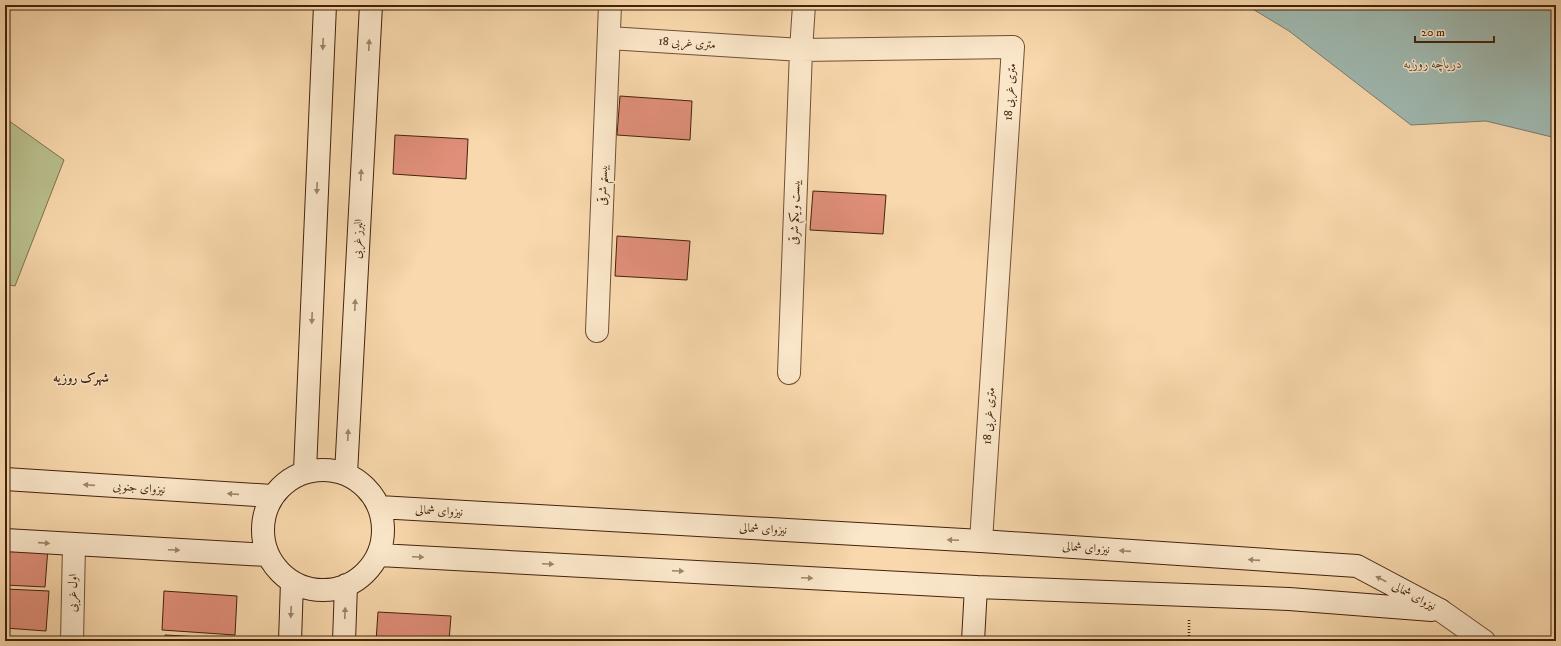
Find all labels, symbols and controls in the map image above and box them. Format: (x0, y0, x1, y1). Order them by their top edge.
scale bar (1415, 18, 1494, 44)
text: 20 m (1421, 25, 1445, 40)
street label: 18 متری غربی (658, 34, 716, 53)
one-way arrow (320, 38, 327, 50)
one-way arrow (365, 39, 372, 51)
water label: دریاچه روزیه (1404, 56, 1462, 72)
street label: 18 متری غربی (1001, 63, 1020, 121)
street label: بیستم شرقی (595, 164, 615, 206)
one-way arrow (358, 169, 365, 181)
street label: بیست و یکم شرقی (786, 179, 807, 245)
one-way arrow (314, 182, 320, 195)
street label: البرز غربی (349, 218, 368, 259)
one-way arrow (351, 299, 358, 311)
one-way arrow (308, 312, 315, 324)
district label: شهرک روزیه (53, 370, 110, 386)
street label: 18 متری غربی (980, 387, 999, 445)
one-way arrow (345, 428, 351, 441)
street label: نیزوای جنوبی (112, 479, 166, 498)
one-way arrow (83, 481, 95, 488)
one-way arrow (227, 490, 239, 497)
street label: نیزوای شمالی (415, 502, 463, 520)
street label: نیزوای شمالی (739, 520, 787, 538)
one-way arrow (946, 537, 959, 543)
one-way arrow (38, 539, 50, 546)
street label: نیزوای شمالی (1062, 539, 1110, 557)
one-way arrow (168, 547, 181, 553)
one-way arrow (1118, 548, 1131, 554)
one-way arrow (412, 554, 425, 560)
one-way arrow (1248, 556, 1260, 563)
one-way arrow (542, 561, 555, 567)
one-way arrow (672, 568, 685, 574)
street label: اول غربی (65, 573, 82, 612)
one-way arrow (801, 575, 814, 581)
one-way arrow (1375, 576, 1387, 582)
street label: نیزوای شمالی (1389, 578, 1439, 614)
one-way arrow (288, 606, 294, 619)
one-way arrow (342, 607, 349, 619)

